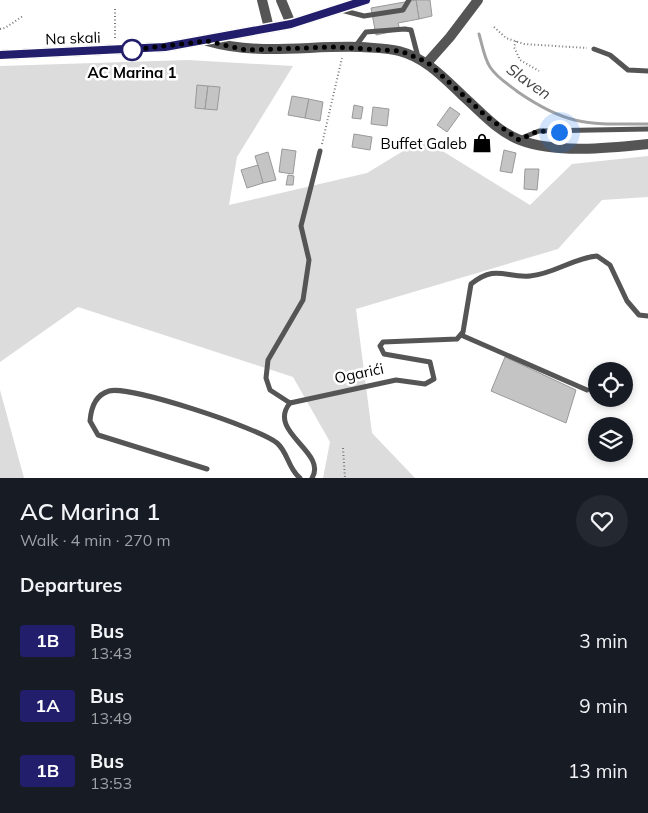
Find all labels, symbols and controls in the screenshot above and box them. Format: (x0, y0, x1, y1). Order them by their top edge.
street label: Na skali (45, 28, 101, 48)
marker: AC Marina 1 (121, 39, 143, 61)
water label: Slaven (503, 59, 555, 103)
place label: AC Marina 1 (87, 63, 177, 82)
your location (547, 120, 572, 145)
shop icon: Buffet Galeb (471, 132, 493, 154)
place label: Buffet Galeb (380, 134, 467, 153)
street label: Ogarići (333, 359, 385, 387)
map controls (588, 362, 633, 462)
button: locate (588, 362, 633, 407)
button: layers (588, 417, 633, 462)
button: heart (576, 495, 628, 547)
text: AC Marina 1 (20, 496, 160, 526)
text: Walk · 4 min · 270 m (20, 530, 171, 550)
text: Departures (20, 573, 122, 597)
text: Bus (90, 619, 124, 643)
text: 1B (36, 629, 59, 652)
text: 3 min (579, 629, 628, 653)
text: 13:43 (90, 643, 132, 663)
text: Bus (90, 684, 124, 708)
text: 1A (35, 694, 60, 717)
text: 9 min (579, 694, 628, 718)
text: 13:49 (90, 708, 132, 728)
text: Bus (90, 749, 124, 773)
text: 1B (36, 759, 59, 782)
text: 13 min (568, 759, 628, 783)
text: 13:53 (90, 773, 132, 793)

